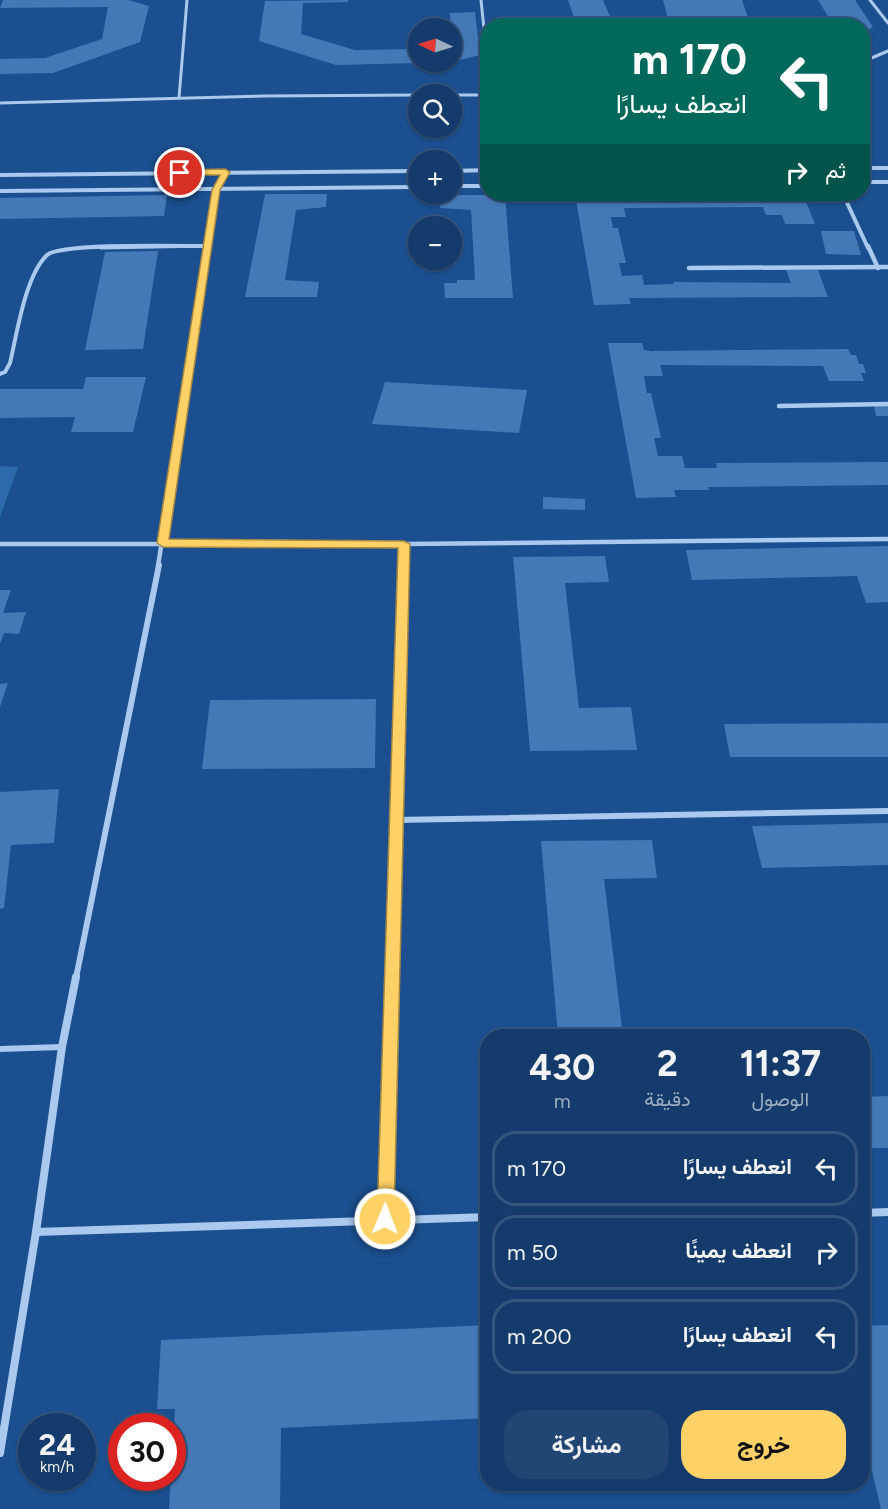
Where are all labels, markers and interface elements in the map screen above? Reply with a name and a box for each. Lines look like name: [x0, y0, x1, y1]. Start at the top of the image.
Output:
north arrow: [408, 18, 462, 72]
map controls: [408, 18, 462, 270]
text: 170 m: [632, 34, 747, 85]
icon: left: [768, 42, 846, 120]
button: search: [408, 84, 462, 138]
text: انعطف يسارًا: [616, 87, 747, 120]
pin: [154, 147, 205, 198]
button: +: [408, 150, 462, 204]
icon: arrive: [163, 156, 196, 189]
icon: right: [780, 156, 813, 189]
text: ثم: [825, 157, 846, 184]
button: −: [408, 216, 462, 270]
text: 2: [657, 1042, 678, 1085]
text: 11:37: [740, 1042, 821, 1085]
text: 430: [529, 1046, 595, 1089]
text: دقيقة: [644, 1087, 691, 1111]
text: الوصول: [751, 1087, 809, 1111]
text: m: [554, 1089, 571, 1113]
icon: left: [810, 1152, 843, 1185]
text: انعطف يسارًا: [683, 1153, 792, 1180]
text: 170 m: [507, 1155, 566, 1182]
position arrow: [353, 1187, 417, 1251]
icon: right: [810, 1236, 843, 1269]
text: انعطف يمينًا: [685, 1237, 792, 1264]
text: 50 m: [507, 1239, 558, 1266]
icon: left: [810, 1320, 843, 1353]
text: انعطف يسارًا: [683, 1321, 792, 1348]
text: 200 m: [507, 1323, 572, 1350]
button: مشاركة: [504, 1410, 669, 1479]
button: خروج: [681, 1410, 846, 1479]
speed limit sign: 30: [108, 1413, 186, 1491]
text: 24: [39, 1426, 75, 1463]
text: km/h: [40, 1458, 74, 1476]

